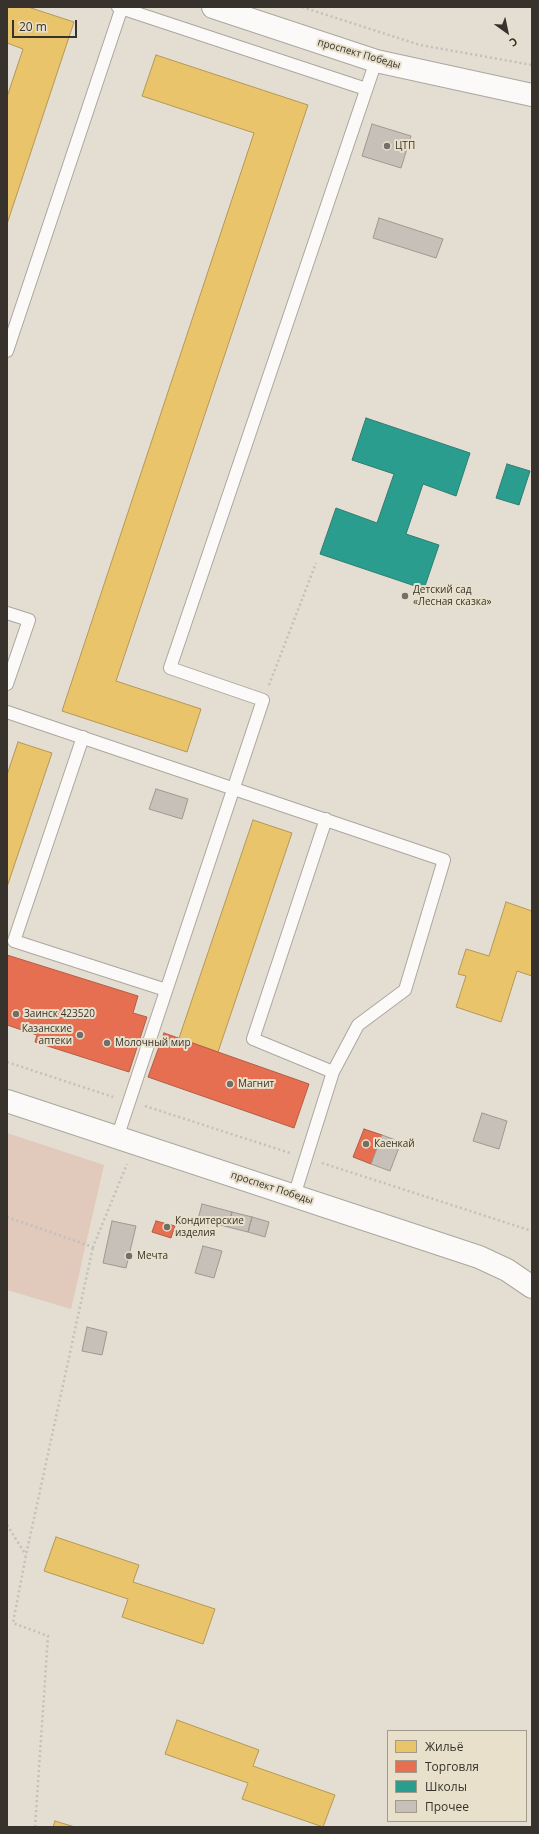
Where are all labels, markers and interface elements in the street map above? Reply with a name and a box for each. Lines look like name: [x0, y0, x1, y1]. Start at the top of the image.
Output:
scale bar: [14, 12, 79, 38]
north arrow: [487, 12, 527, 52]
text: 20 m: [19, 18, 47, 35]
text: С: [507, 34, 521, 51]
street label: проспект Победы: [316, 36, 402, 72]
place label: ЦТП: [395, 140, 415, 152]
marker: ЦТП: [382, 141, 392, 151]
place label: Детский сад «Лесная сказка»: [413, 584, 491, 608]
marker: Детский сад «Лесная сказка»: [400, 591, 410, 601]
place label: Заинск 423520: [24, 1008, 95, 1020]
marker: Заинск 423520: [11, 1009, 21, 1019]
place label: Казанские аптеки: [22, 1023, 72, 1046]
marker: Казанские аптеки: [75, 1030, 85, 1040]
place label: Молочный мир: [115, 1037, 191, 1049]
marker: Молочный мир: [102, 1038, 112, 1048]
place label: Магнит: [238, 1078, 274, 1090]
marker: Магнит: [225, 1079, 235, 1089]
place label: Каенкай: [374, 1138, 415, 1150]
marker: Каенкай: [361, 1139, 371, 1149]
street label: проспект Победы: [229, 1169, 315, 1207]
place label: Кондитерские изделия: [175, 1215, 244, 1238]
marker: Кондитерские изделия: [162, 1222, 172, 1232]
place label: Мечта: [137, 1250, 168, 1262]
marker: Мечта: [124, 1251, 134, 1261]
legend: [387, 1730, 527, 1822]
text: Жильё: [425, 1738, 463, 1755]
text: Торговля: [425, 1758, 479, 1775]
text: Школы: [425, 1778, 467, 1795]
text: Прочее: [425, 1798, 469, 1815]

